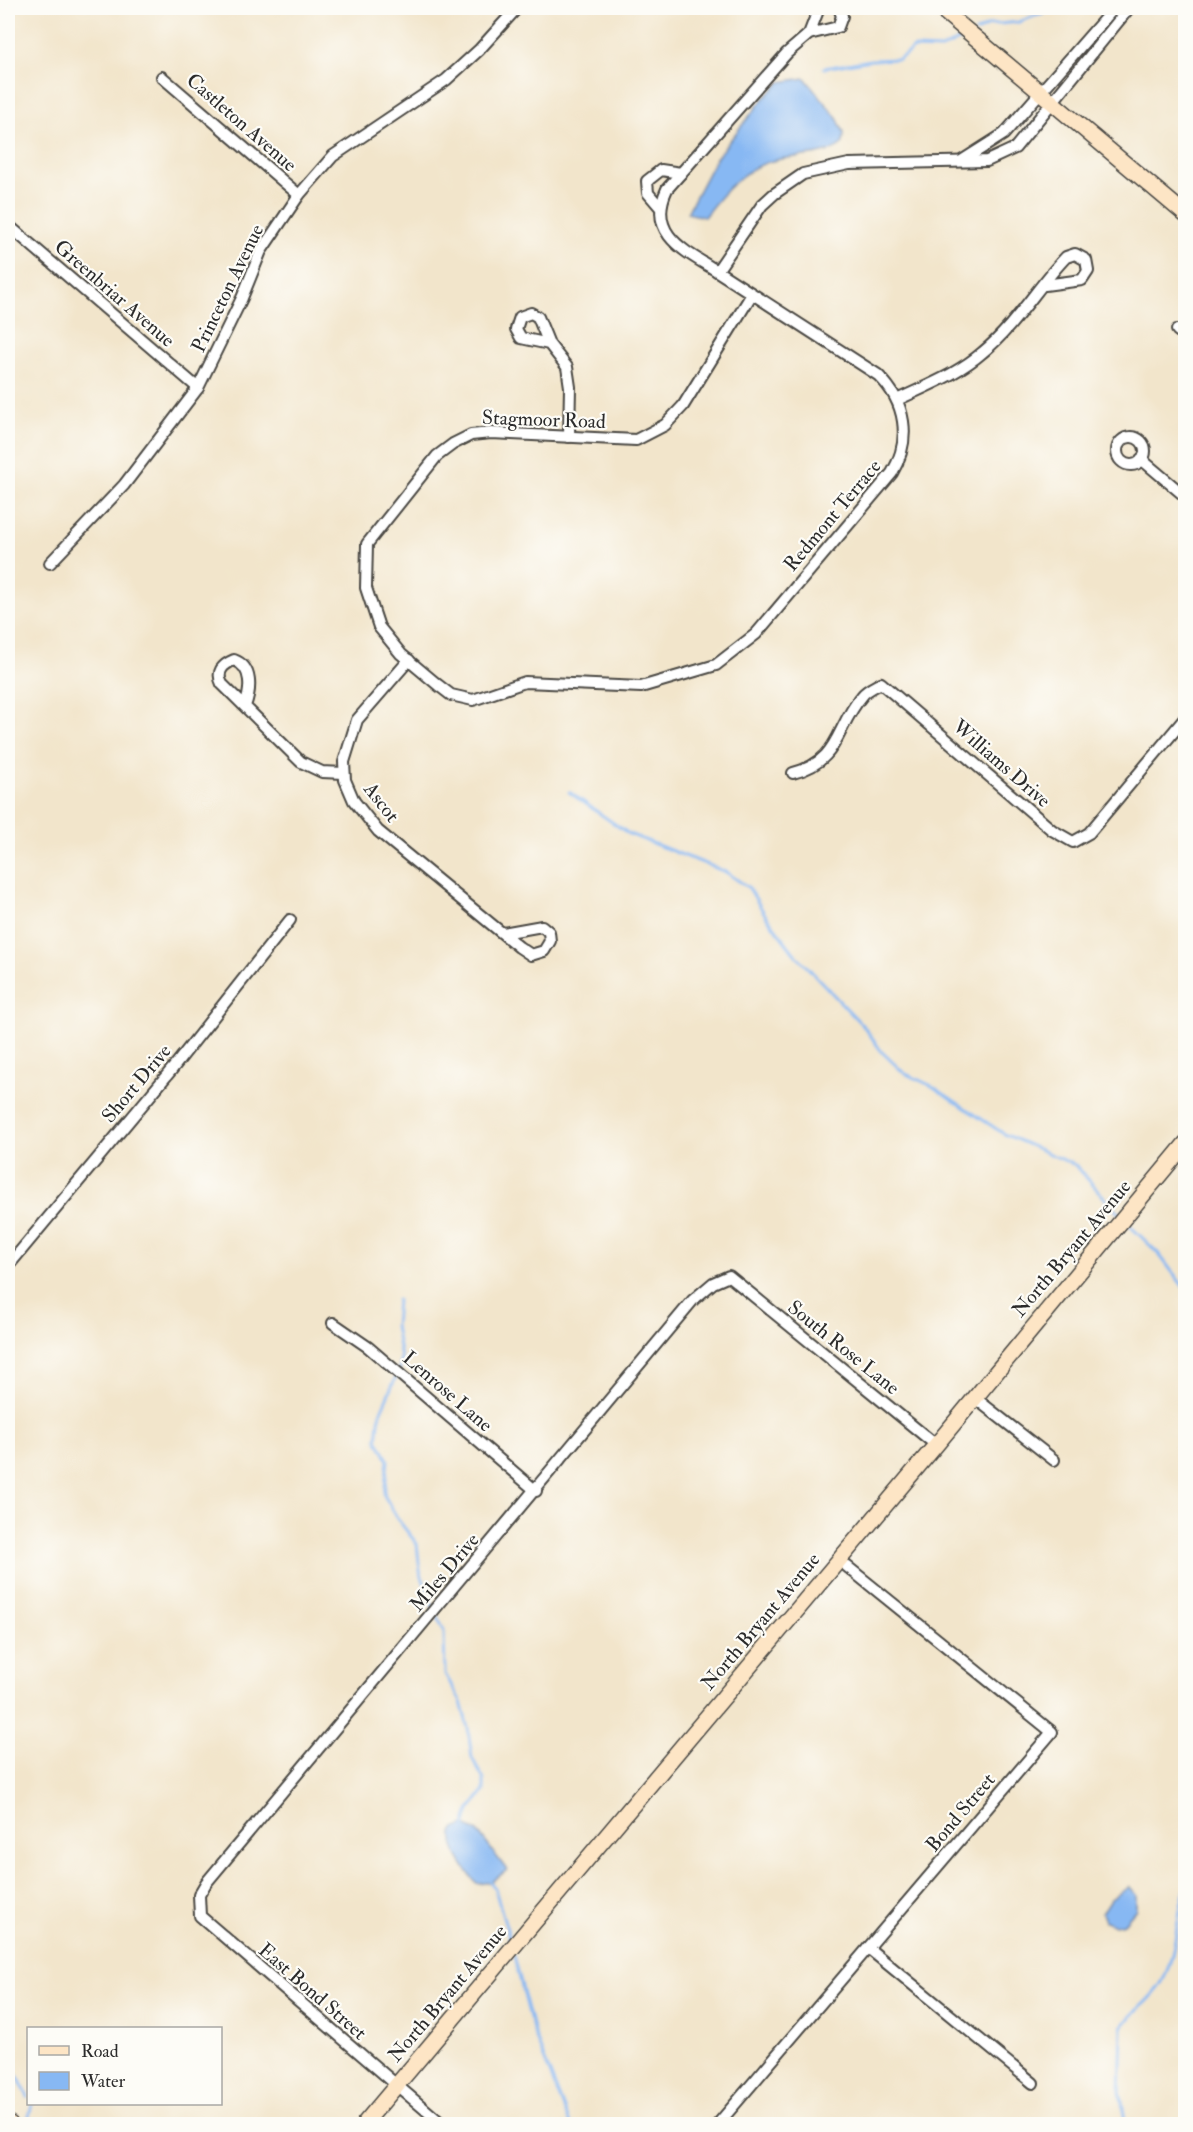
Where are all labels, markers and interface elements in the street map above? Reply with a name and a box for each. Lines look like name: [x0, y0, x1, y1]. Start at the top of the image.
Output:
street label: Castleton Avenue: [181, 68, 302, 177]
street label: Princeton Avenue: [186, 220, 269, 356]
street label: Greenbriar Avenue: [49, 234, 180, 352]
street label: Stagmoor Road: [482, 405, 606, 434]
street label: Redmont Terrace: [778, 454, 886, 576]
street label: Williams Drive: [947, 713, 1056, 813]
street label: Ascot: [358, 777, 405, 828]
street label: Short Drive: [96, 1039, 177, 1128]
street label: North Bryant Avenue: [1007, 1174, 1136, 1322]
street label: South Rose Lane: [783, 1295, 905, 1400]
street label: Lenrose Lane: [398, 1346, 498, 1437]
street label: Miles Drive: [404, 1528, 484, 1617]
street label: North Bryant Avenue: [696, 1547, 825, 1695]
street label: Bond Street: [920, 1767, 1001, 1857]
street label: North Bryant Avenue: [383, 1919, 512, 2067]
street label: East Bond Street: [253, 1938, 372, 2046]
legend: [27, 2027, 222, 2105]
text: Road: [81, 2040, 119, 2063]
text: Water: [80, 2070, 125, 2093]

